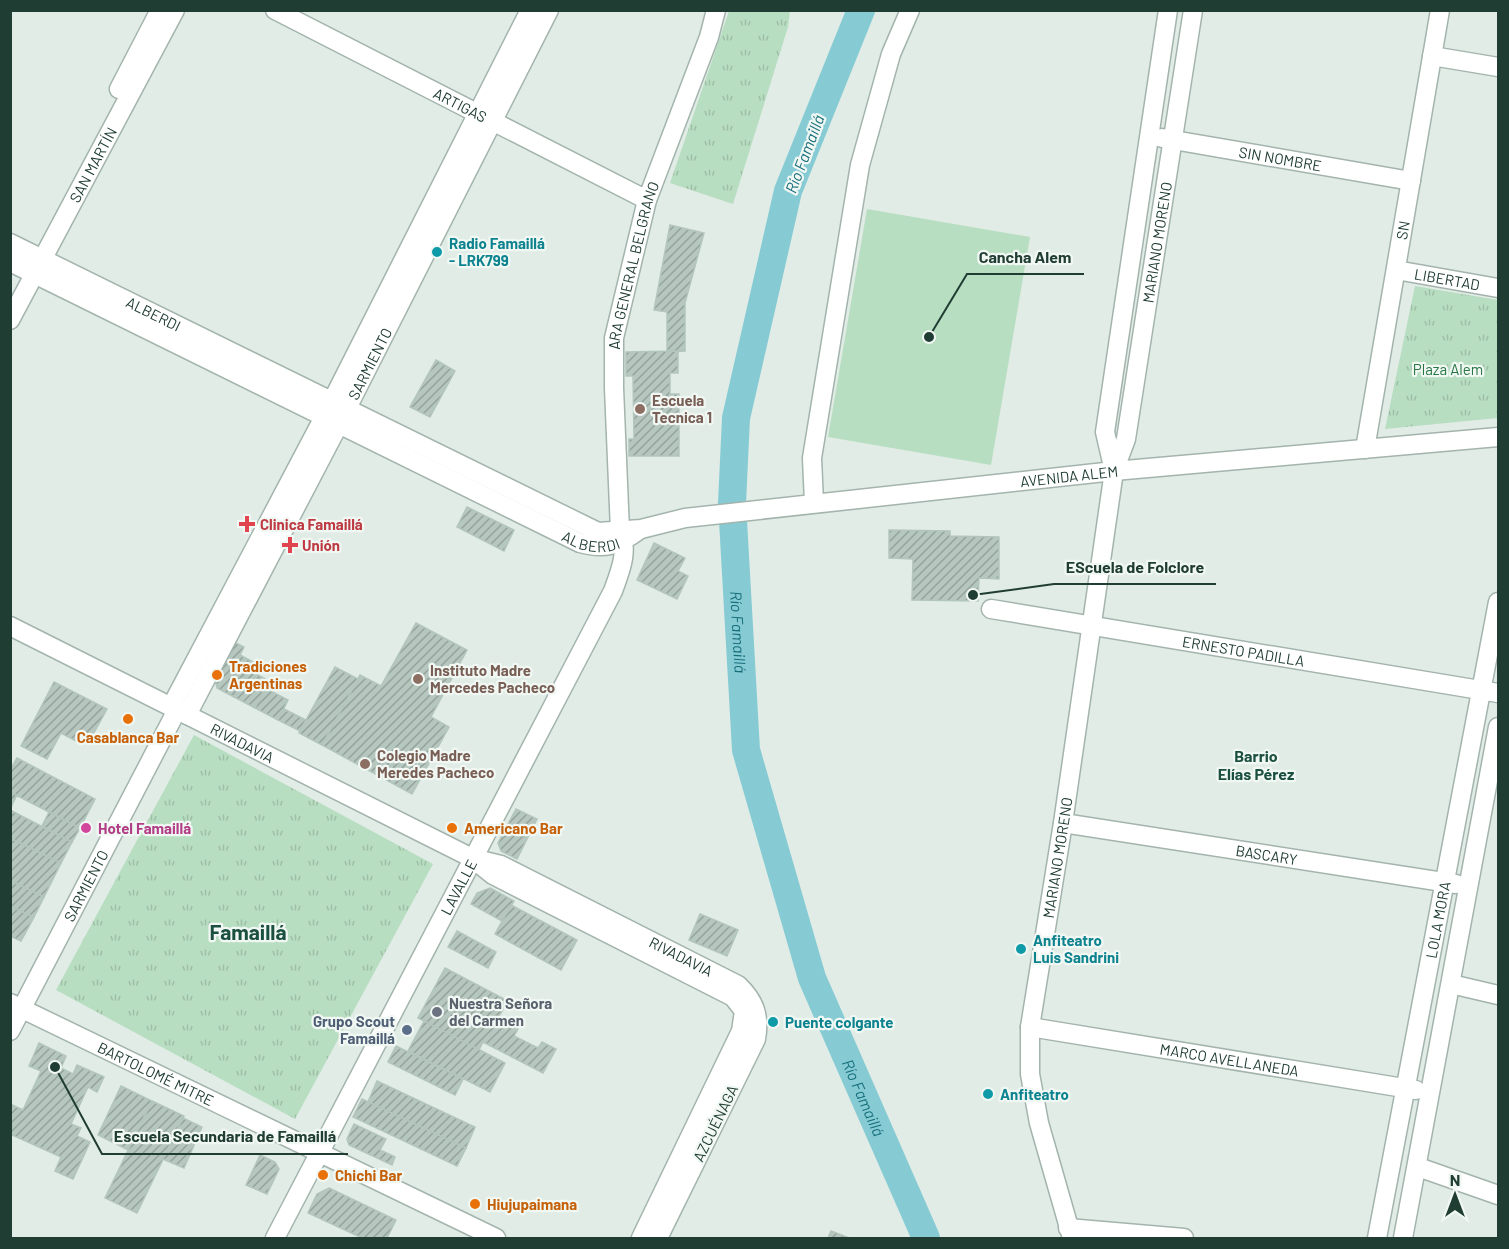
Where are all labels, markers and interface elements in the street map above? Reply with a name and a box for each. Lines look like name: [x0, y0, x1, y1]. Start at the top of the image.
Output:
street label: ARTIGAS: [431, 84, 490, 126]
water label: Río Famaillá: [780, 112, 828, 196]
street label: SAN MARTÍN: [65, 124, 120, 205]
street label: SIN NOMBRE: [1237, 142, 1323, 174]
street label: ARA GENERAL BELGRANO: [605, 179, 662, 350]
street label: MARIANO MORENO: [1138, 181, 1175, 304]
street label: SN: [1392, 219, 1413, 241]
place label: Radio Famaillá - LRK799: [449, 234, 545, 269]
callout: Cancha Alem: [967, 240, 1084, 274]
marker: Radio Famaillá - LRK799: [430, 245, 444, 259]
text: Cancha Alem: [979, 247, 1071, 266]
street label: LIBERTAD: [1413, 264, 1481, 294]
street label: ALBERDI: [123, 293, 184, 335]
street label: SARMIENTO: [344, 325, 395, 403]
park label: Plaza Alem: [1413, 360, 1483, 378]
place label: Escuela Tecnica 1: [652, 391, 712, 426]
marker: Escuela Tecnica 1: [633, 402, 647, 416]
street label: AVENIDA ALEM: [1019, 462, 1119, 490]
marker: Clinica Famaillá: [238, 515, 256, 533]
place label: Clinica Famaillá: [260, 515, 363, 533]
street label: ALBERDI: [559, 527, 622, 555]
place label: Unión: [302, 536, 340, 554]
marker: Unión: [283, 538, 297, 552]
callout: EScuela de Folclore: [1054, 550, 1216, 584]
text: EScuela de Folclore: [1066, 557, 1204, 576]
water label: Río Famaillá: [727, 590, 751, 673]
street label: ERNESTO PADILLA: [1181, 632, 1306, 670]
place label: Tradiciones Argentinas: [229, 657, 307, 692]
place label: Instituto Madre Mercedes Pacheco: [430, 661, 555, 696]
marker: Tradiciones Argentinas: [210, 668, 224, 682]
marker: Instituto Madre Mercedes Pacheco: [411, 672, 425, 686]
marker: Casablanca Bar: [121, 712, 135, 726]
street label: RIVADAVIA: [208, 719, 277, 766]
place label: Casablanca Bar: [77, 728, 180, 746]
place label: Colegio Madre Meredes Pacheco: [377, 746, 494, 781]
district label: Barrio Elías Pérez: [1218, 746, 1294, 783]
marker: Colegio Madre Meredes Pacheco: [358, 757, 372, 771]
street label: MARIANO MORENO: [1039, 796, 1076, 919]
place label: Hotel Famaillá: [98, 819, 191, 837]
place label: Americano Bar: [464, 819, 563, 837]
marker: Hotel Famaillá: [79, 821, 93, 835]
marker: Americano Bar: [445, 821, 459, 835]
street label: BASCARY: [1234, 841, 1299, 868]
street label: SARMIENTO: [60, 847, 112, 924]
street label: LAVALLE: [436, 856, 480, 918]
street label: LOLA MORA: [1421, 880, 1454, 960]
district label: Famaillá: [209, 919, 287, 944]
place label: Anfiteatro Luis Sandrini: [1033, 931, 1119, 966]
street label: RIVADAVIA: [646, 933, 716, 980]
marker: Anfiteatro Luis Sandrini: [1014, 942, 1028, 956]
place label: Nuestra Señora del Carmen: [449, 994, 552, 1029]
marker: Nuestra Señora del Carmen: [430, 1005, 444, 1019]
place label: Grupo Scout Famaillá: [313, 1012, 395, 1047]
place label: Puente colgante: [785, 1013, 894, 1031]
marker: Puente colgante: [766, 1015, 780, 1029]
marker: Grupo Scout Famaillá: [400, 1023, 414, 1037]
street label: BARTOLOMÉ MITRE: [95, 1038, 217, 1109]
street label: MARCO AVELLANEDA: [1159, 1039, 1300, 1080]
water label: Río Famaillá: [839, 1056, 889, 1138]
street label: AZCUÉNAGA: [689, 1082, 741, 1164]
place label: Anfiteatro: [1000, 1085, 1069, 1103]
marker: Anfiteatro: [981, 1087, 995, 1101]
callout: Escuela Secundaria de Famaillá: [102, 1120, 348, 1154]
text: Escuela Secundaria de Famaillá: [114, 1126, 336, 1145]
north arrow: [1425, 1165, 1485, 1225]
place label: Chichi Bar: [335, 1166, 402, 1184]
marker: Chichi Bar: [316, 1168, 330, 1182]
text: N: [1450, 1170, 1460, 1189]
place label: Hiujupaimana: [487, 1195, 577, 1213]
marker: Hiujupaimana: [468, 1197, 482, 1211]

